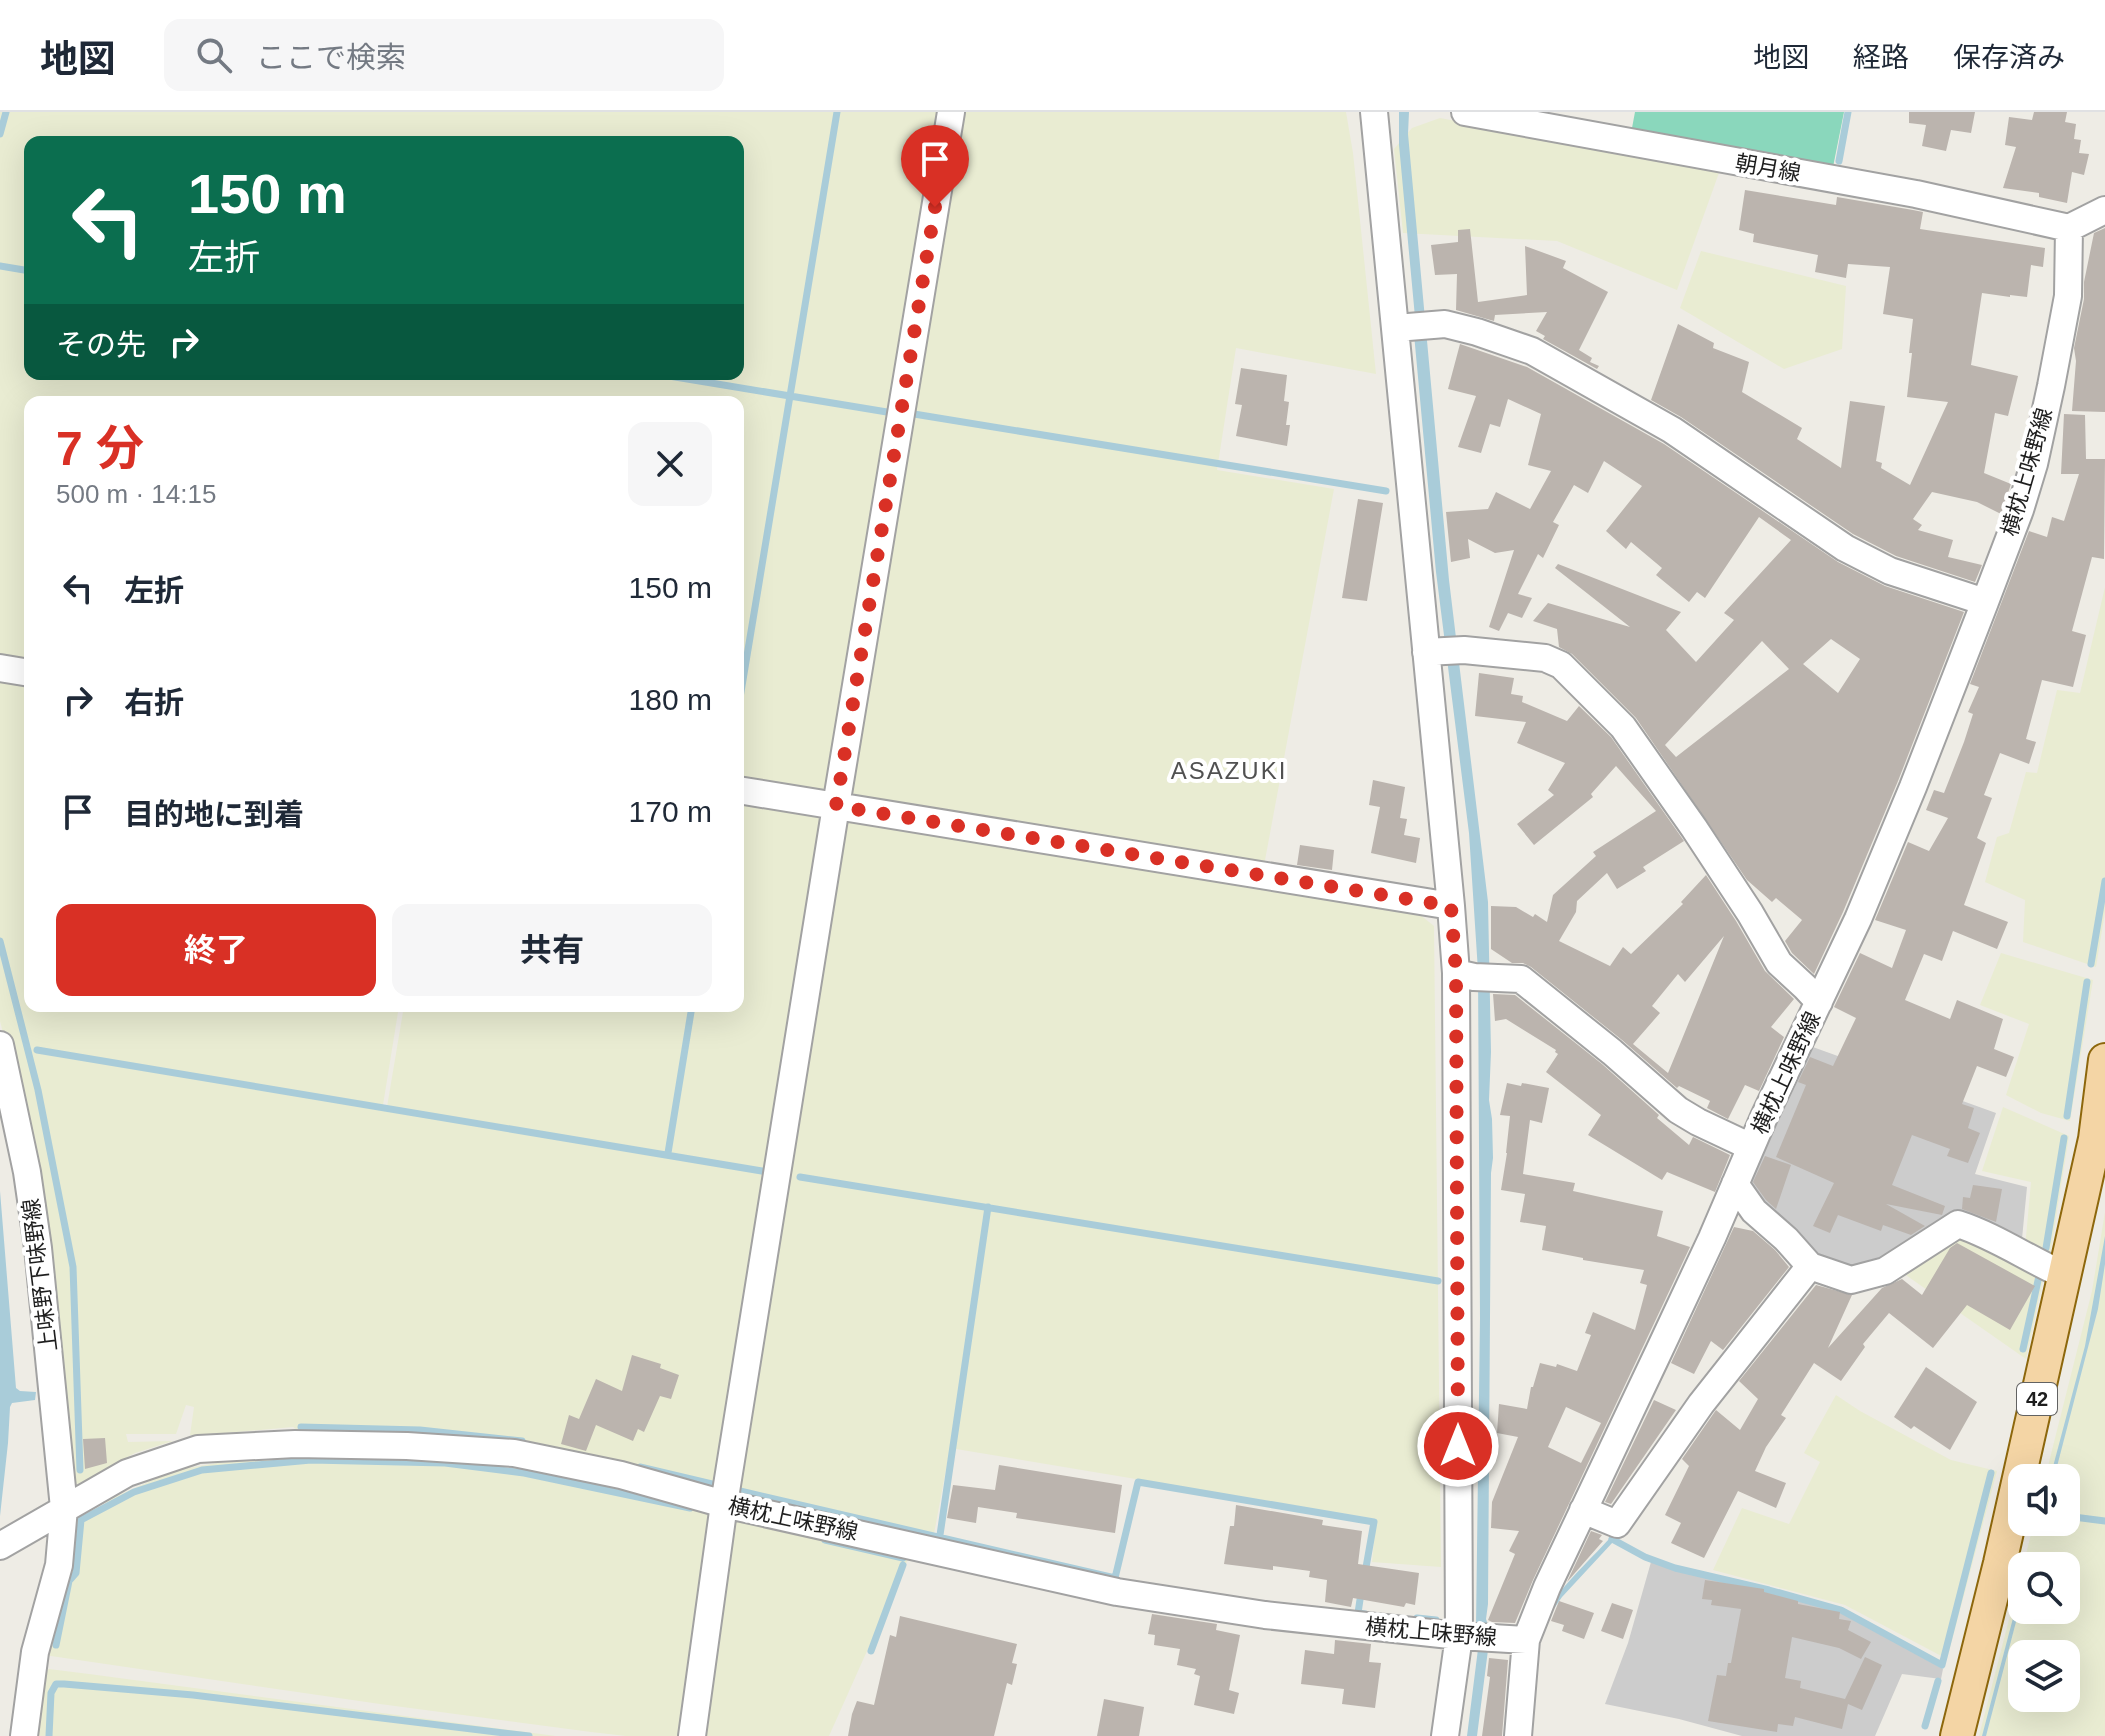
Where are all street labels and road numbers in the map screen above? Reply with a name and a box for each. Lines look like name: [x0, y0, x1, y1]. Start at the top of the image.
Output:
street label: 朝月線: [1733, 150, 1803, 186]
street label: 横枕上味野線: [1997, 405, 2057, 539]
street label: 横枕上味野線: [1747, 1008, 1825, 1138]
street label: 上味野下味野線: [18, 1197, 62, 1353]
road number: 42: [2017, 1383, 2057, 1415]
street label: 横枕上味野線: [726, 1493, 860, 1545]
street label: 横枕上味野線: [1364, 1614, 1498, 1650]

